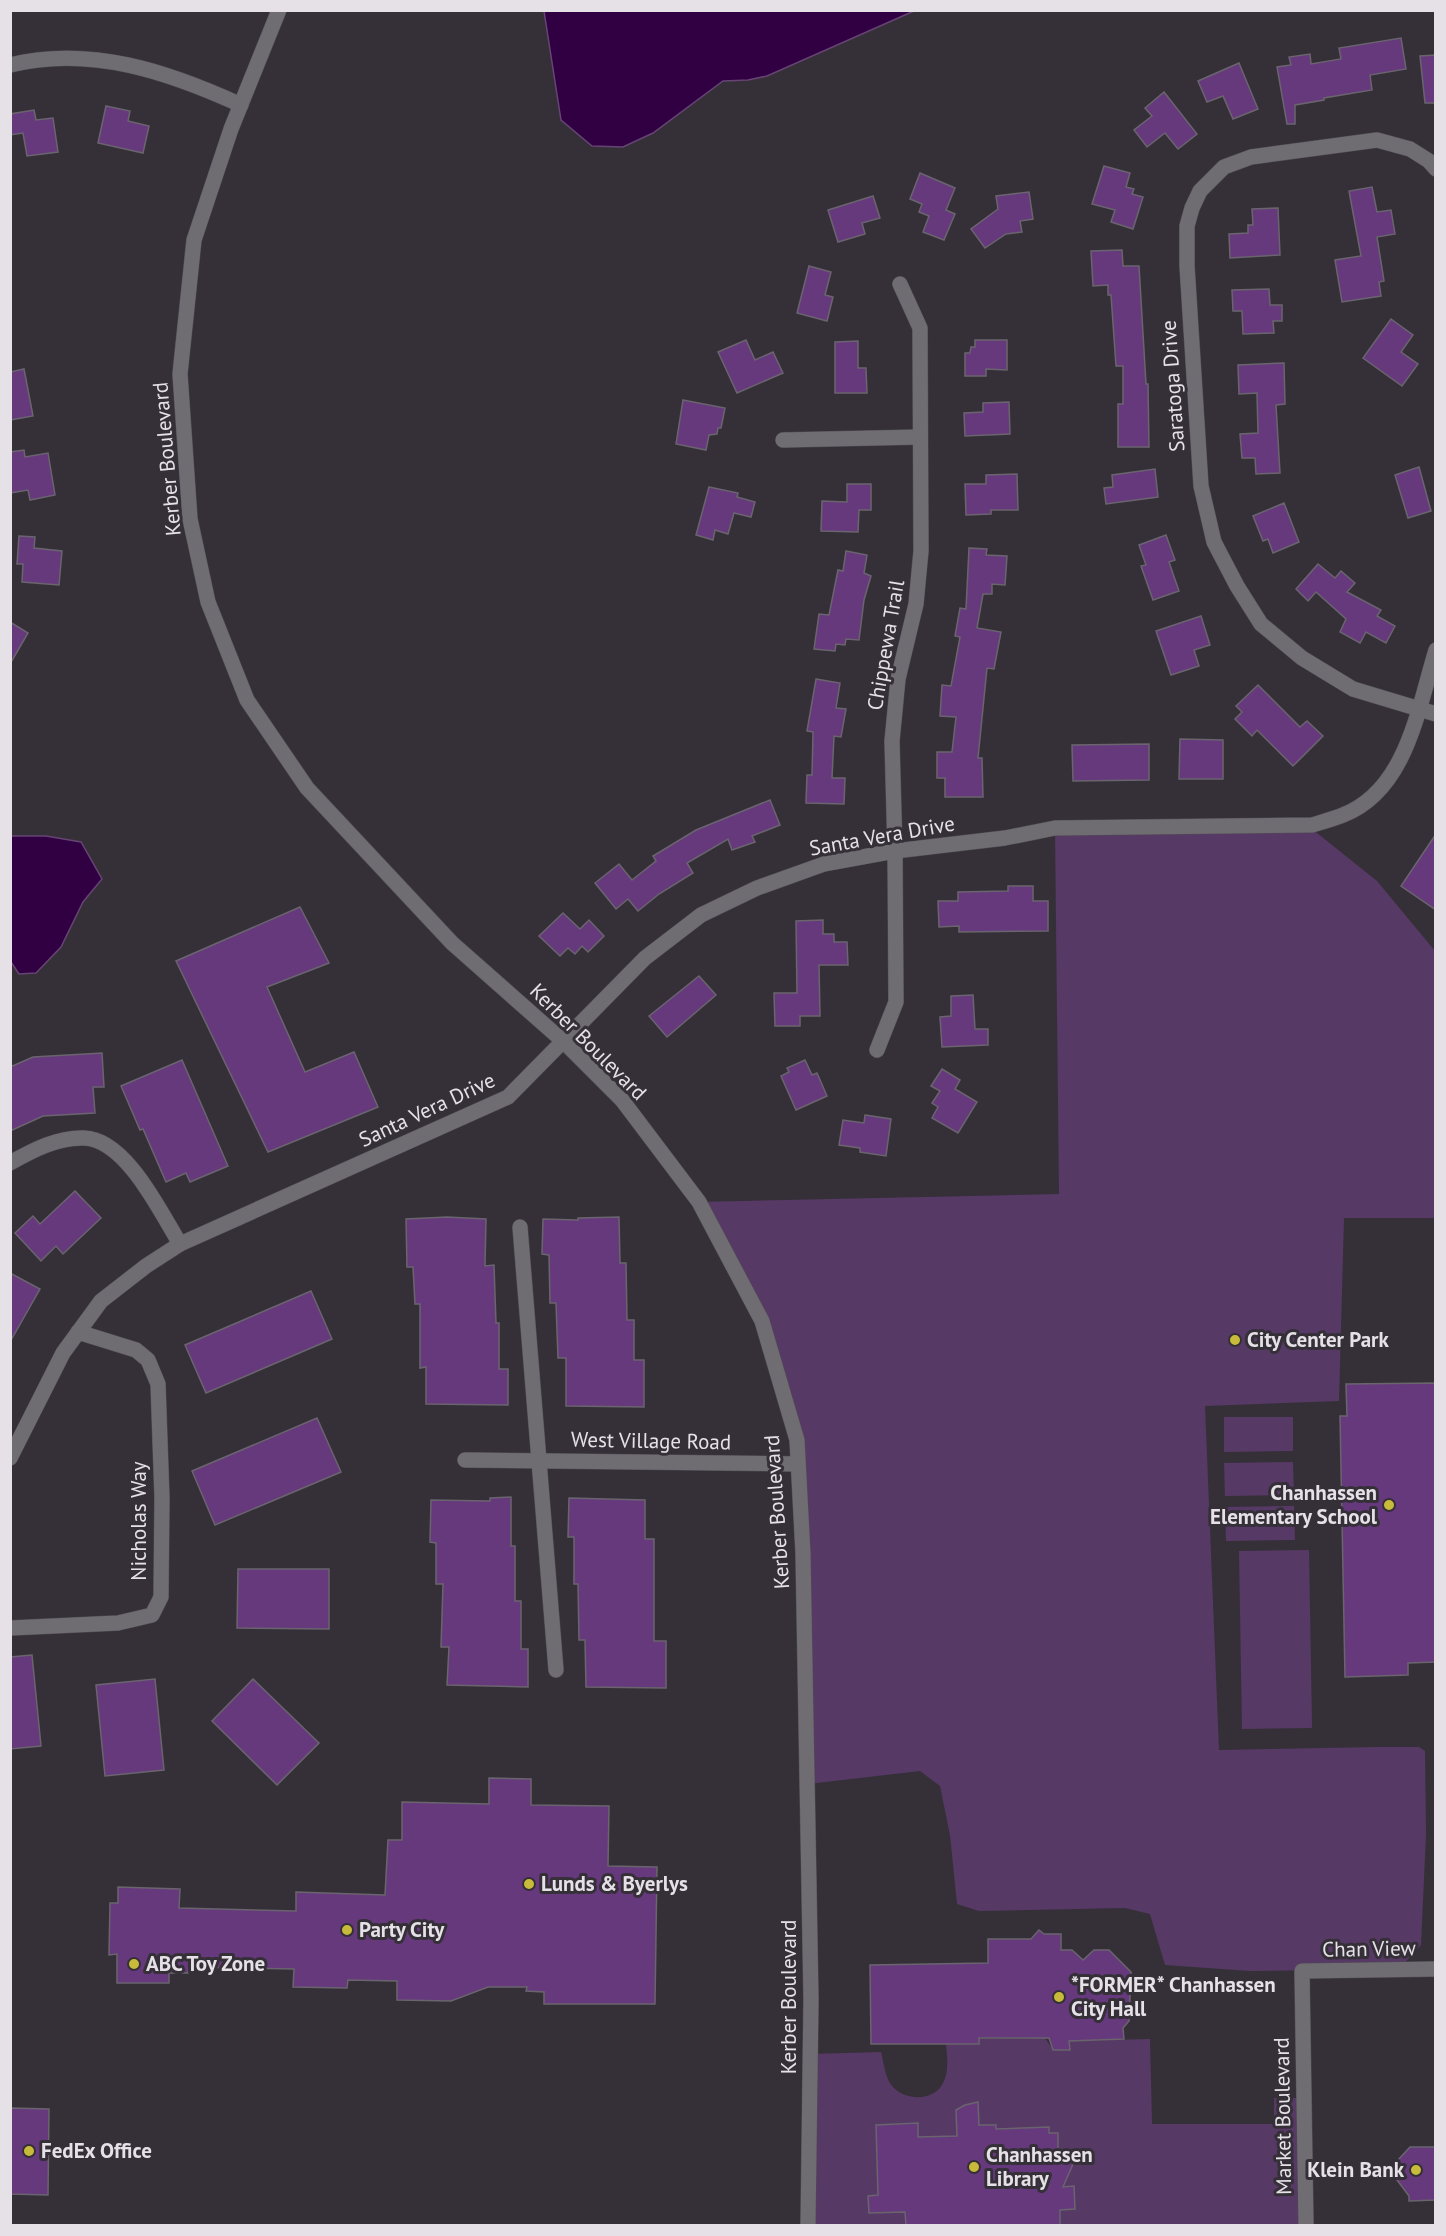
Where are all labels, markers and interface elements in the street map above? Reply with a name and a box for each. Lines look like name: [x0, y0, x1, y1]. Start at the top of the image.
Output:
street label: Saratoga Drive: [1154, 319, 1191, 453]
street label: Kerber Boulevard: [146, 381, 187, 537]
street label: Chippewa Trail: [861, 578, 910, 712]
street label: Santa Vera Drive: [807, 809, 957, 862]
street label: Kerber Boulevard: [524, 977, 653, 1106]
street label: Santa Vera Drive: [354, 1066, 499, 1153]
place label: City Center Park: [1247, 1326, 1389, 1353]
marker: City Center Park: [1228, 1333, 1242, 1347]
street label: West Village Road: [571, 1426, 731, 1455]
street label: Kerber Boulevard: [758, 1434, 795, 1590]
street label: Nicholas Way: [125, 1461, 152, 1581]
place label: Chanhassen Elementary School: [1210, 1479, 1378, 1530]
marker: Chanhassen Elementary School: [1382, 1498, 1396, 1512]
place label: Lunds & Byerlys: [541, 1870, 688, 1897]
marker: Lunds & Byerlys: [522, 1877, 536, 1891]
place label: Party City: [359, 1916, 445, 1943]
street label: Kerber Boulevard: [775, 1920, 802, 2074]
marker: Party City: [340, 1923, 354, 1937]
street label: Chan View: [1322, 1934, 1417, 1963]
place label: ABC Toy Zone: [146, 1950, 265, 1977]
marker: ABC Toy Zone: [127, 1957, 141, 1971]
place label: *FORMER* Chanhassen City Hall: [1071, 1971, 1276, 2022]
marker: *FORMER* Chanhassen City Hall: [1052, 1990, 1066, 2004]
street label: Market Boulevard: [1268, 2037, 1297, 2195]
place label: FedEx Office: [41, 2137, 152, 2164]
place label: Chanhassen Library: [986, 2141, 1093, 2192]
marker: FedEx Office: [22, 2144, 36, 2158]
place label: Klein Bank: [1307, 2156, 1405, 2183]
marker: Chanhassen Library: [967, 2160, 981, 2174]
marker: Klein Bank: [1409, 2163, 1423, 2177]

